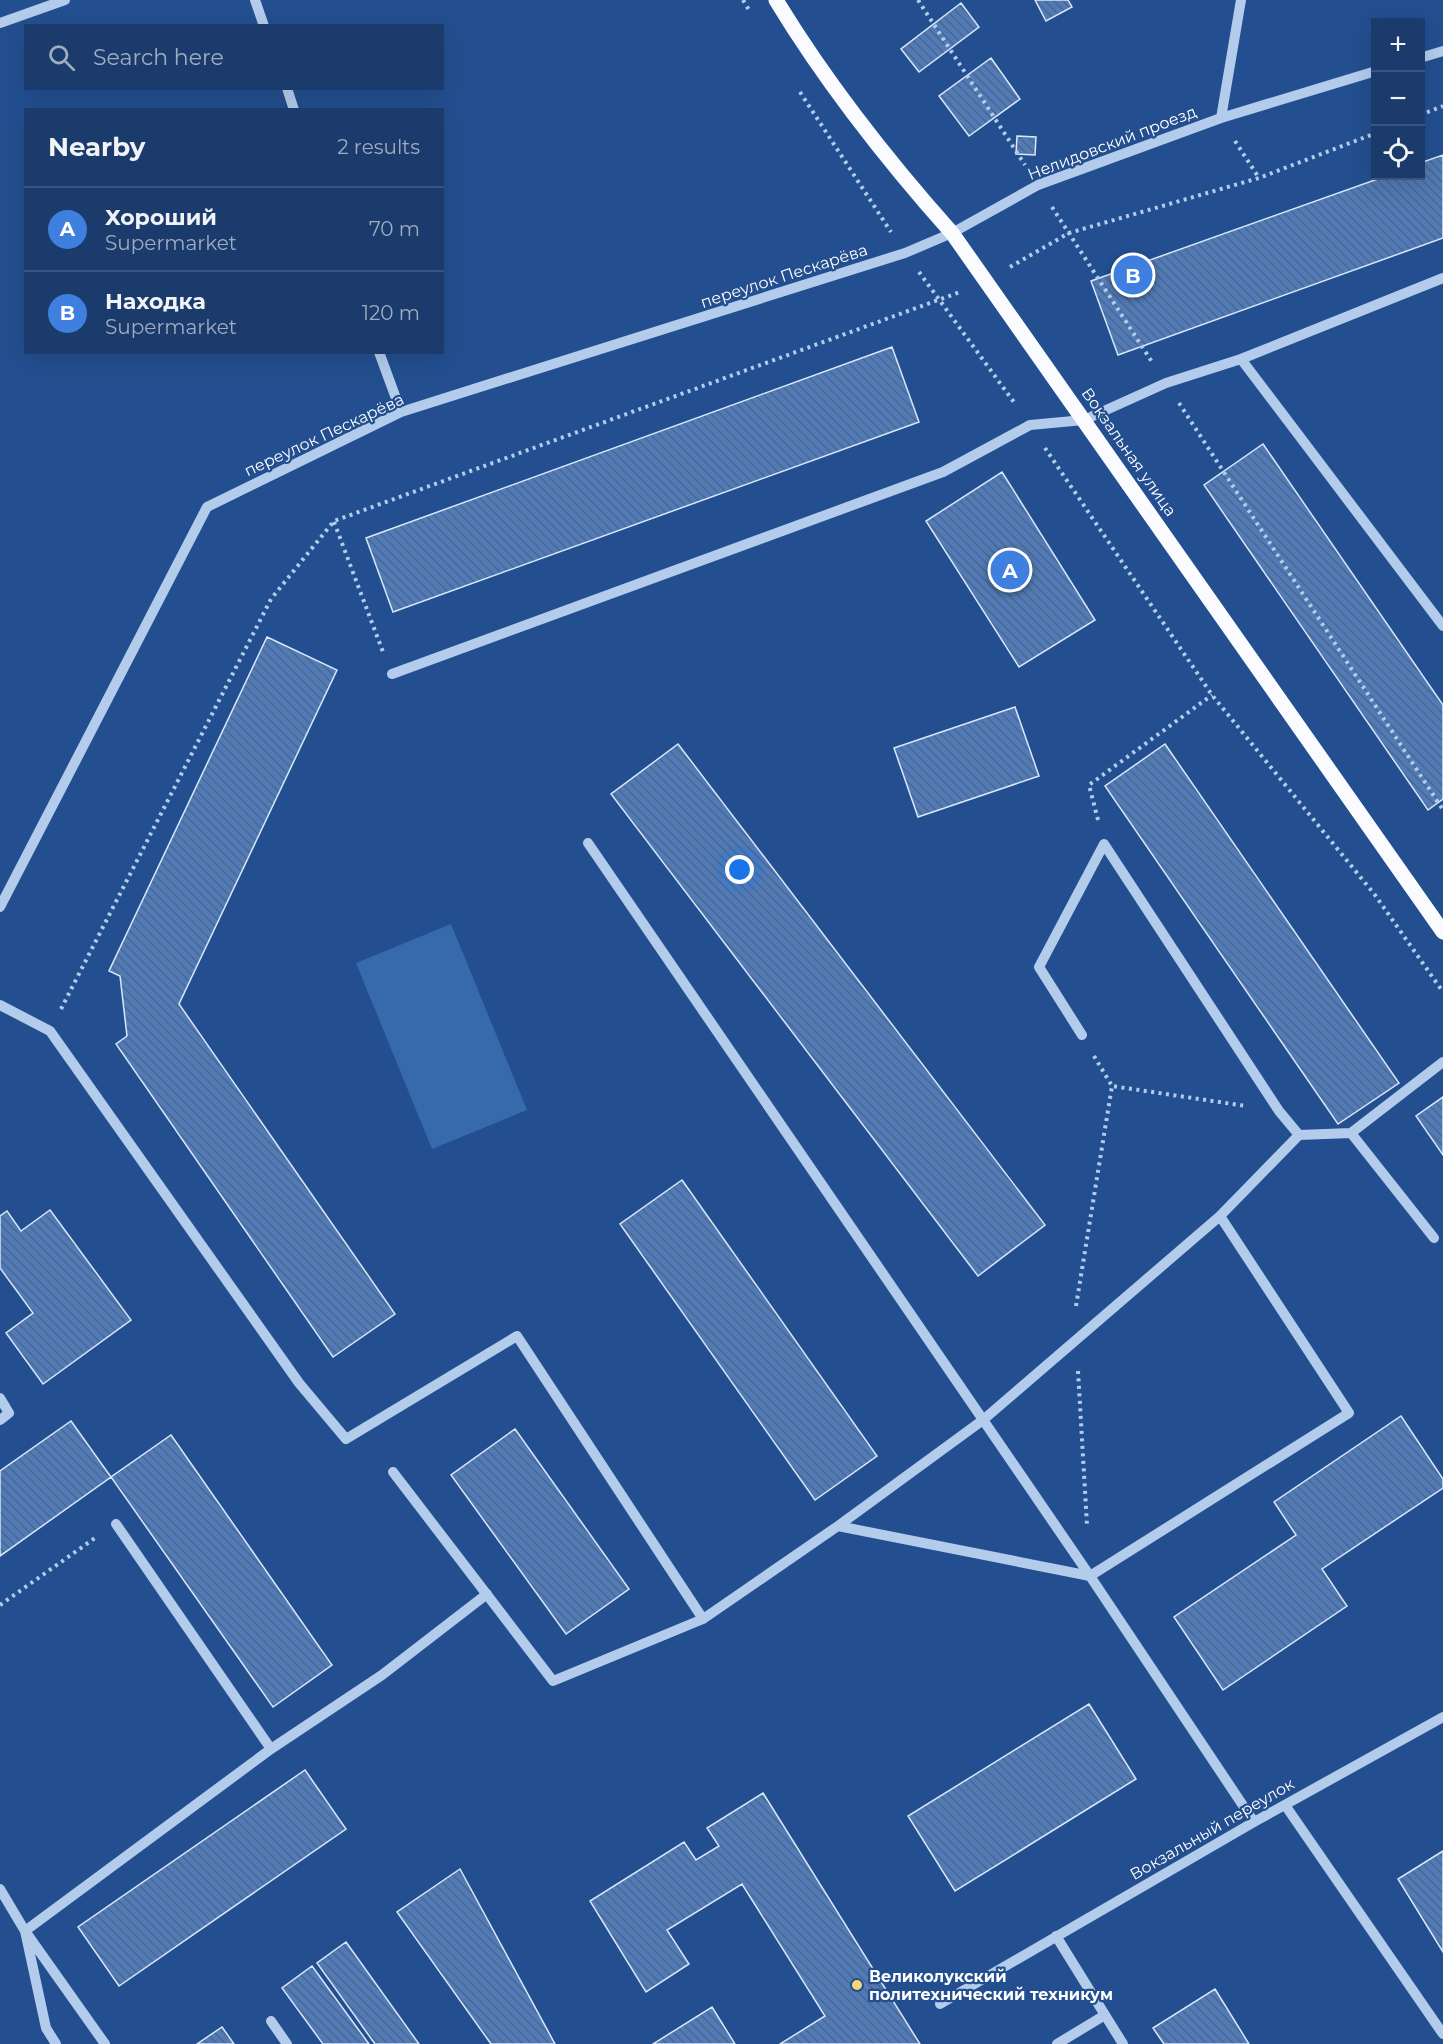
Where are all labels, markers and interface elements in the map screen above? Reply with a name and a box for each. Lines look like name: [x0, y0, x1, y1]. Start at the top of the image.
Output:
map controls: [1371, 18, 1425, 180]
button: +: [1371, 18, 1425, 72]
search box: [24, 24, 444, 90]
icon: search: [45, 41, 78, 74]
text: Search here: [93, 44, 224, 71]
button: −: [1371, 72, 1425, 126]
street label: Нелидовский проезд: [1025, 102, 1199, 184]
button: locate: [1371, 126, 1425, 180]
text: Nearby: [48, 131, 145, 163]
text: 2 results: [337, 135, 420, 159]
text: Хороший: [105, 204, 217, 231]
text: A: [60, 217, 75, 241]
text: 70 m: [369, 217, 420, 241]
text: Supermarket: [105, 231, 237, 255]
street label: переулок Пескарёва: [698, 240, 870, 312]
pin: B: [1114, 252, 1152, 298]
text: Находка: [105, 288, 206, 315]
text: B: [60, 301, 75, 325]
text: 120 m: [362, 301, 420, 325]
text: Supermarket: [105, 315, 237, 339]
street label: Вокзальная улица: [1078, 384, 1180, 520]
street label: переулок Пескарёва: [241, 390, 407, 480]
pin: A: [990, 548, 1030, 592]
your location: [725, 855, 754, 884]
street label: Вокзальный переулок: [1126, 1774, 1298, 1884]
place label: Великолукский политехнический техникум: [869, 1967, 1113, 2004]
marker: Великолукский политехнический техникум: [850, 1978, 864, 1992]

